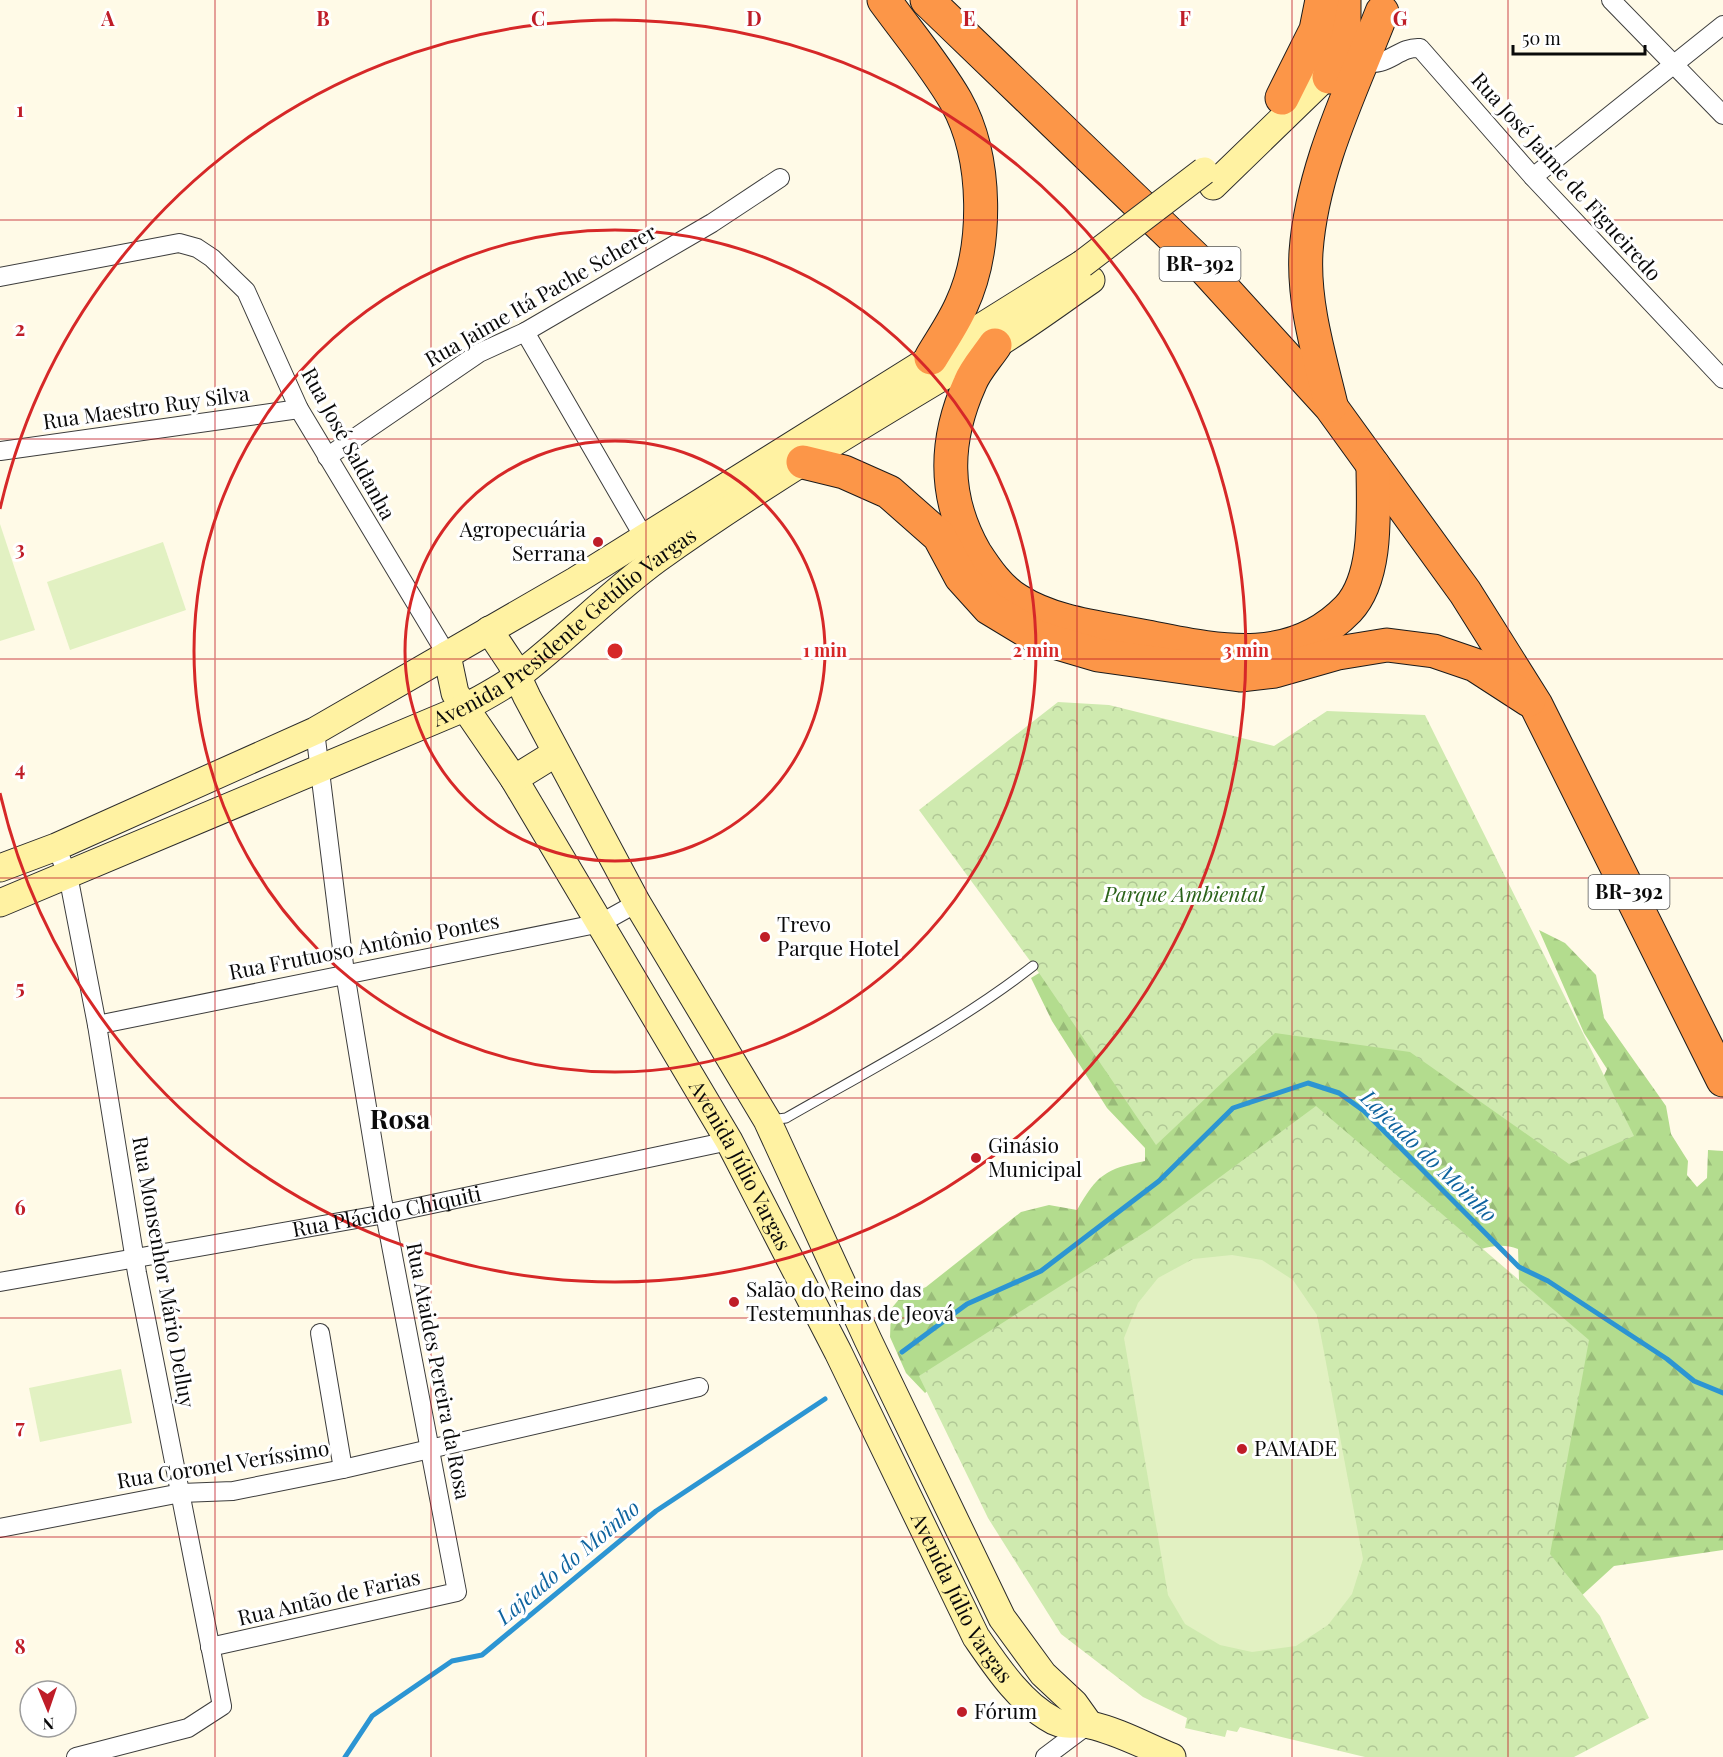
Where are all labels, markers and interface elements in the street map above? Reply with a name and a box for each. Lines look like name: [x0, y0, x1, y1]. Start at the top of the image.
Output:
text: A: [100, 4, 115, 31]
text: B: [316, 4, 330, 31]
text: C: [531, 4, 545, 31]
text: D: [746, 4, 762, 31]
text: E: [963, 4, 975, 31]
text: F: [1179, 4, 1191, 31]
text: G: [1393, 4, 1408, 31]
scale bar: [1513, 18, 1645, 56]
text: 50 m: [1522, 26, 1561, 50]
street label: Rua José Jaime de Figueiredo: [1466, 65, 1669, 286]
text: 1: [16, 95, 24, 122]
street label: Rua Jaime Itá Pache Scherer: [419, 216, 661, 372]
road number: BR-392: [1160, 247, 1240, 281]
text: 2: [15, 314, 25, 341]
street label: Rua José Saldanha: [296, 362, 403, 525]
street label: Rua Maestro Ruy Silva: [41, 378, 251, 434]
place label: Agropecuária Serrana: [459, 514, 587, 566]
street label: Avenida Presidente Getúlio Vargas: [427, 520, 701, 732]
text: 3: [15, 534, 25, 561]
marker: Agropecuária Serrana: [591, 535, 605, 549]
text: 1 min: [803, 638, 847, 662]
text: 2 min: [1013, 638, 1059, 662]
text: 3 min: [1223, 638, 1269, 662]
centre of rings: [605, 641, 625, 661]
text: 4: [15, 754, 25, 781]
road number: BR-392: [1588, 875, 1670, 909]
park label: Parque Ambiental: [1103, 879, 1266, 907]
street label: Rua Frutuoso Antônio Pontes: [226, 905, 501, 985]
place label: Trevo Parque Hotel: [777, 909, 900, 961]
marker: Trevo Parque Hotel: [758, 930, 772, 944]
text: 5: [15, 973, 25, 1000]
street label: Avenida Júlio Vargas: [683, 1073, 799, 1255]
water label: Lajeado do Moinho: [1354, 1082, 1505, 1228]
district label: Rosa: [370, 1100, 430, 1136]
place label: Ginásio Municipal: [988, 1130, 1082, 1182]
street label: Rua Monsenhor Mário Delluy: [127, 1134, 203, 1410]
marker: Ginásio Municipal: [969, 1151, 983, 1165]
street label: Rua Plácido Chiquiti: [290, 1178, 483, 1242]
text: 6: [14, 1193, 26, 1220]
street label: Rua Ataides Pereira da Rosa: [401, 1240, 479, 1502]
place label: Salão do Reino das Testemunhas de Jeová: [746, 1274, 955, 1326]
marker: Salão do Reino das Testemunhas de Jeová: [727, 1295, 741, 1309]
text: 7: [15, 1412, 25, 1439]
street label: Rua Coronel Veríssimo: [115, 1432, 331, 1494]
place label: PAMADE: [1254, 1433, 1337, 1461]
marker: PAMADE: [1235, 1442, 1249, 1456]
water label: Lajeado do Moinho: [488, 1492, 646, 1631]
street label: Avenida Júlio Vargas: [905, 1507, 1020, 1688]
street label: Rua Antão de Farias: [235, 1561, 423, 1631]
text: 8: [14, 1632, 26, 1659]
north arrow: [18, 1679, 78, 1739]
place label: Fórum: [974, 1696, 1037, 1724]
marker: Fórum: [955, 1705, 969, 1719]
text: N: [42, 1714, 55, 1735]

